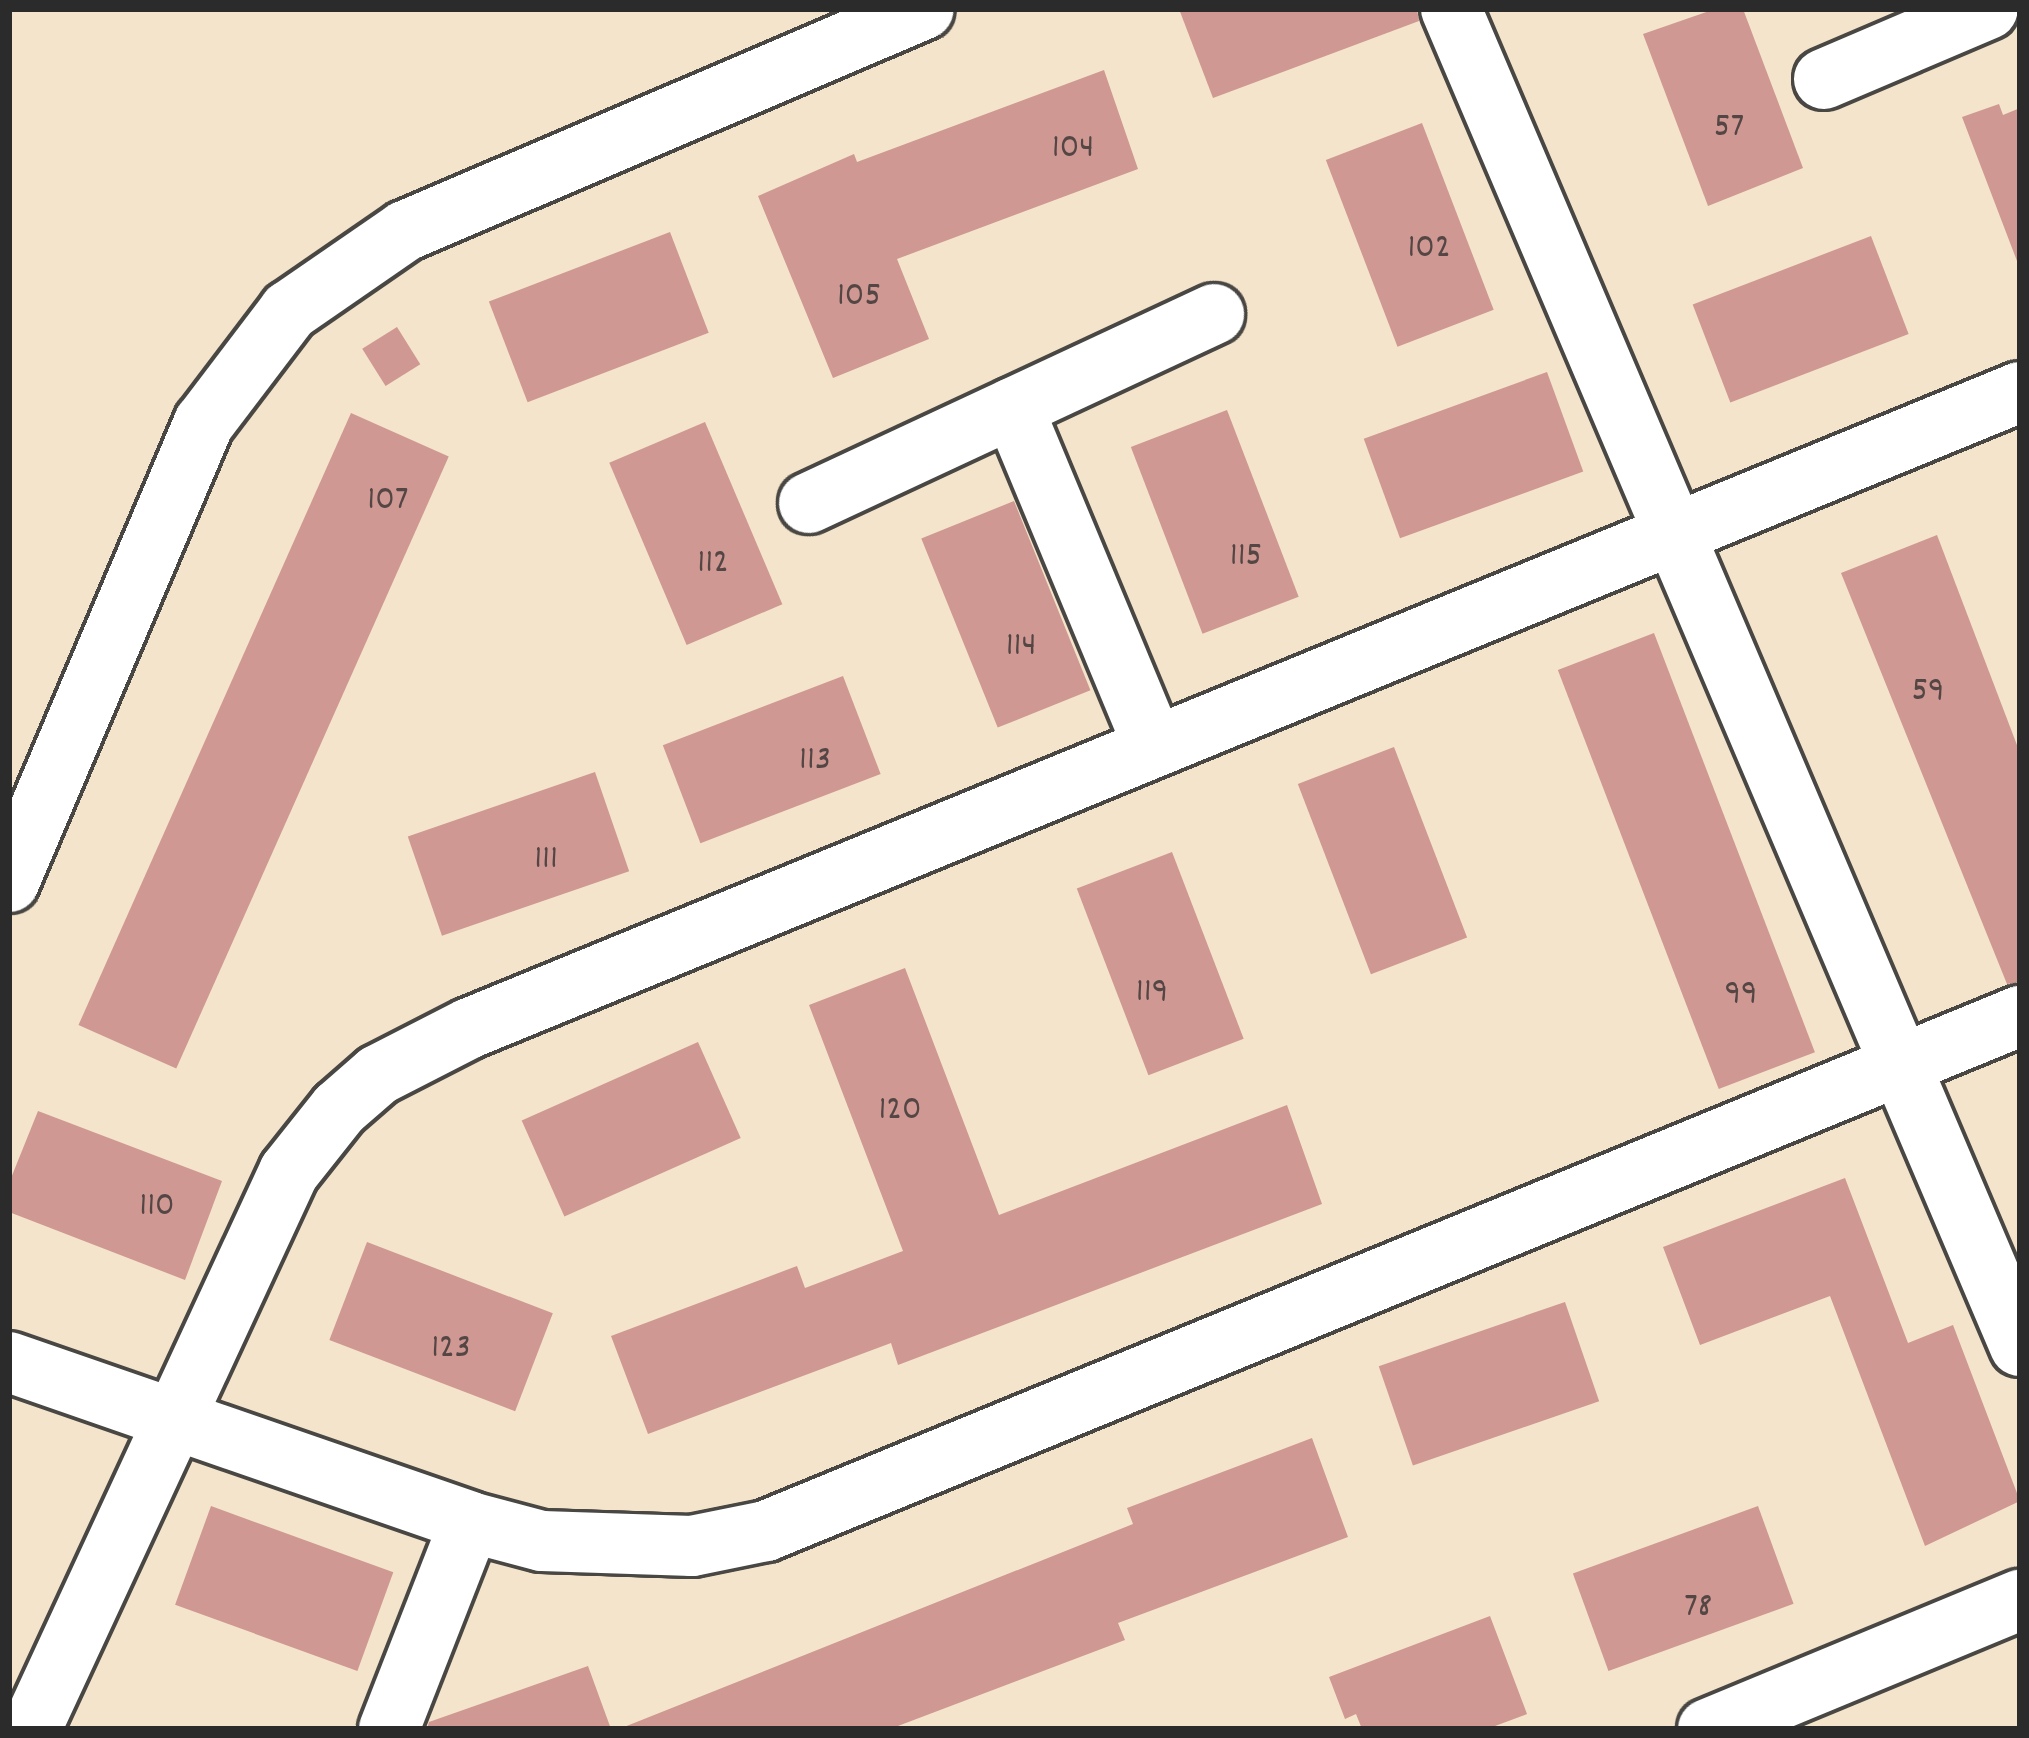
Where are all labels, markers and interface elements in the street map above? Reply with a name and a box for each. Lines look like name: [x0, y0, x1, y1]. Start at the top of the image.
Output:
house number: 57: [1714, 107, 1744, 151]
house number: 104: [1052, 128, 1094, 172]
house number: 102: [1407, 228, 1451, 272]
house number: 105: [837, 276, 881, 320]
house number: 107: [367, 480, 409, 524]
house number: 115: [1230, 536, 1262, 580]
house number: 112: [697, 543, 729, 587]
house number: 114: [1006, 626, 1036, 670]
house number: 59: [1911, 671, 1945, 715]
house number: 113: [799, 740, 831, 784]
house number: 111: [534, 839, 558, 883]
house number: 119: [1136, 972, 1168, 1016]
house number: 99: [1725, 974, 1757, 1018]
house number: 120: [878, 1090, 922, 1134]
house number: 110: [139, 1186, 175, 1230]
house number: 123: [431, 1328, 471, 1372]
house number: 78: [1684, 1587, 1712, 1631]

